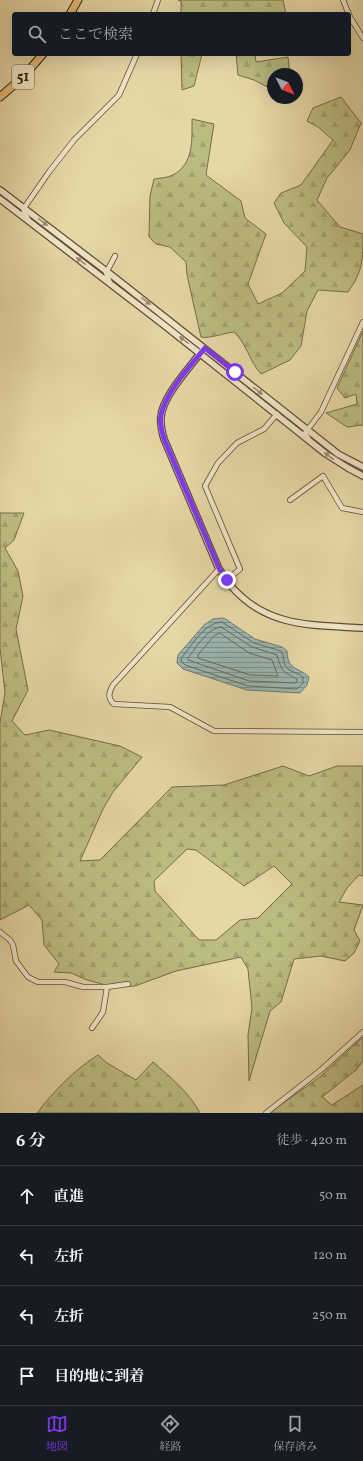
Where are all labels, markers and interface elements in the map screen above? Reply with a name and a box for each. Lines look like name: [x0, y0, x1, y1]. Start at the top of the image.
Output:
search box: [12, 12, 351, 56]
icon: search: [26, 23, 48, 45]
text: ここで検索: [58, 25, 133, 46]
road number: 51: [12, 65, 34, 89]
north arrow: [267, 68, 303, 104]
one-way arrow: [37, 218, 48, 226]
one-way arrow: [76, 257, 86, 265]
one-way arrow: [140, 297, 151, 305]
one-way arrow: [178, 336, 189, 345]
route start: [226, 363, 244, 381]
one-way arrow: [253, 386, 264, 395]
one-way arrow: [324, 452, 335, 461]
route end: [218, 571, 236, 589]
text: 6 分: [16, 1130, 46, 1153]
text: 徒歩 · 420 m: [277, 1132, 347, 1150]
icon: ahead: [16, 1185, 38, 1207]
text: 直進: [54, 1187, 84, 1208]
text: 50 m: [319, 1187, 347, 1205]
icon: left: [16, 1245, 38, 1267]
text: 左折: [54, 1247, 84, 1268]
text: 120 m: [313, 1247, 347, 1265]
icon: left: [16, 1305, 38, 1327]
text: 左折: [54, 1307, 84, 1328]
text: 250 m: [312, 1307, 347, 1325]
icon: arrive: [16, 1365, 38, 1387]
text: 目的地に到着: [54, 1367, 144, 1388]
tab: 地図: [46, 1413, 68, 1455]
tab: 経路: [159, 1413, 181, 1455]
tab: 保存済み: [273, 1413, 317, 1455]

